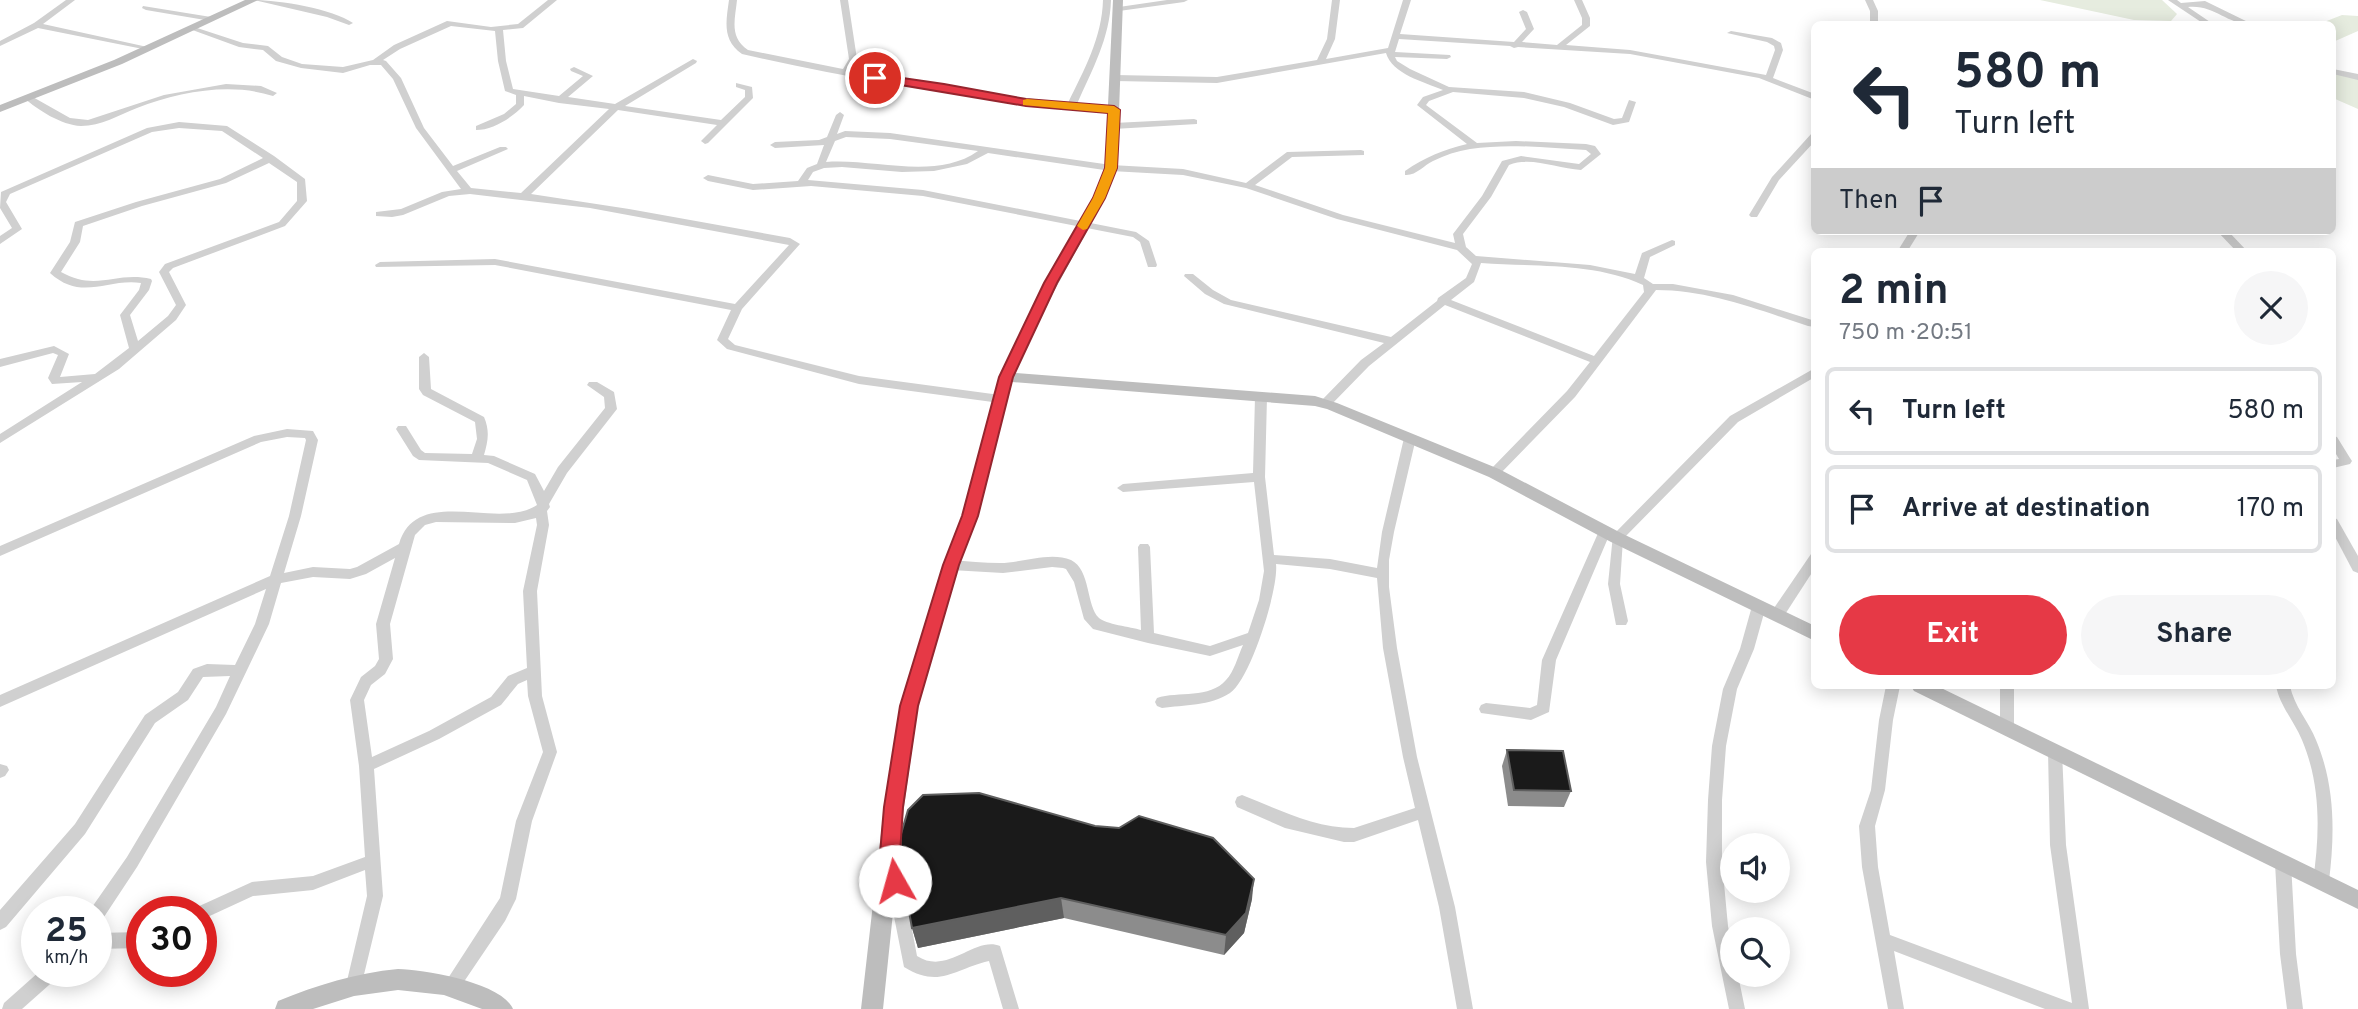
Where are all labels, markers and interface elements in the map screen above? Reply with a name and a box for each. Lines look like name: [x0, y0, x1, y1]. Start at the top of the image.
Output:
text: 580 m: [1954, 44, 2101, 106]
pin: [845, 48, 905, 108]
icon: left: [1839, 49, 1930, 140]
icon: arrive: [856, 59, 894, 97]
text: Turn left: [1954, 105, 2075, 145]
icon: arrive: [1912, 182, 1950, 220]
text: Then: [1839, 185, 1898, 218]
text: 2 min: [1839, 266, 1949, 319]
button: close: [2234, 271, 2308, 345]
text: 750 m · 20:51: [1839, 319, 1973, 348]
icon: left: [1843, 392, 1881, 430]
text: Turn left: [1902, 395, 2006, 428]
text: 580 m: [2227, 395, 2304, 428]
icon: arrive: [1843, 490, 1881, 528]
text: Arrive at destination: [1902, 493, 2150, 526]
text: 170 m: [2237, 493, 2304, 526]
button: Exit: [1839, 595, 2067, 675]
button: Share: [2081, 595, 2308, 675]
map controls: [1720, 833, 1790, 987]
button: sound: [1720, 833, 1790, 903]
position arrow: [858, 844, 932, 918]
speed limit sign: 30: [126, 896, 217, 987]
text: 25: [45, 910, 88, 954]
button: search: [1720, 917, 1790, 987]
text: km/h: [45, 947, 88, 970]

